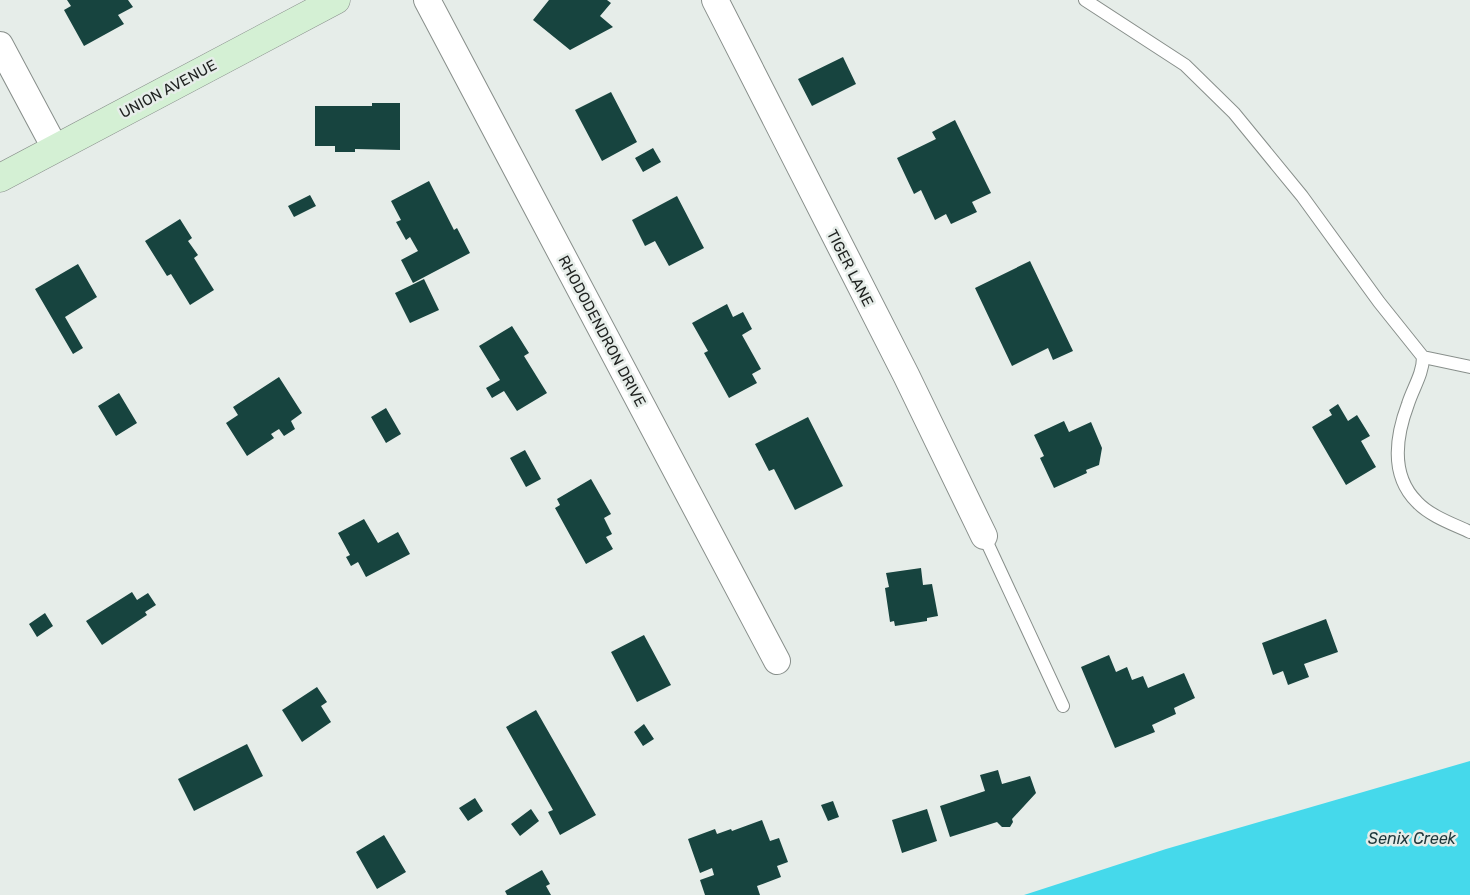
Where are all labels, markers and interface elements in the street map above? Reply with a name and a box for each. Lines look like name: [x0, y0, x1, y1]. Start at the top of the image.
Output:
street label: UNION AVENUE: [116, 56, 220, 122]
street label: TIGER LANE: [823, 227, 877, 309]
street label: RHODODENDRON DRIVE: [554, 252, 650, 410]
water label: Senix Creek: [1368, 829, 1457, 848]

